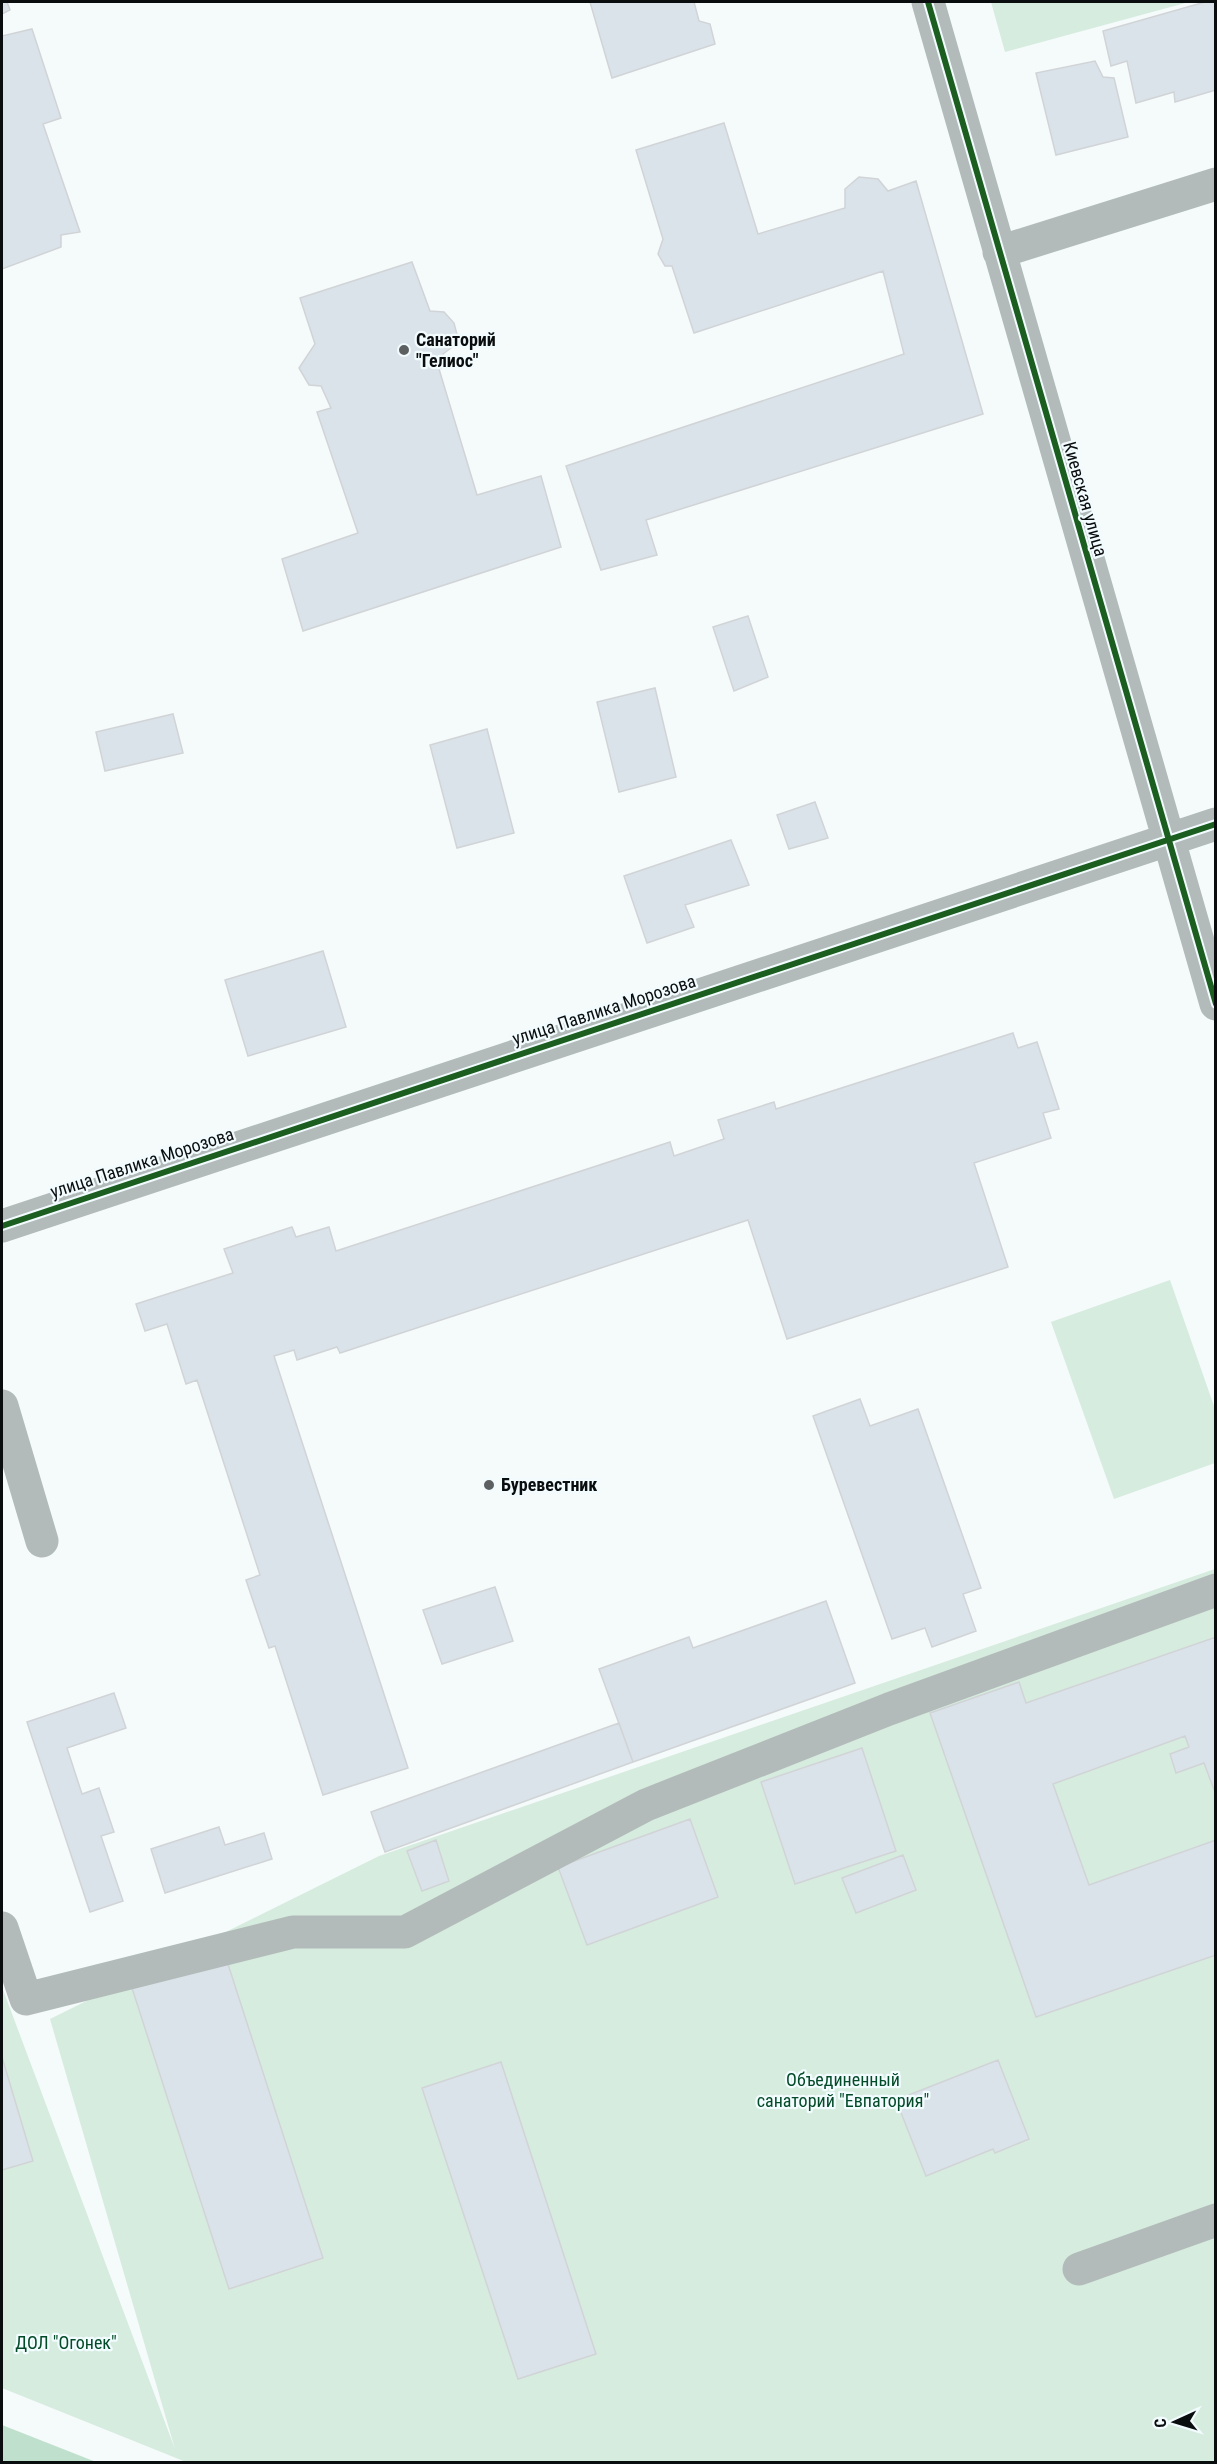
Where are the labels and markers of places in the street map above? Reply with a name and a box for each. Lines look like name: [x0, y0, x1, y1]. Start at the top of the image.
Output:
place label: Санаторий "Гелиос": [416, 329, 496, 371]
marker: Санаторий "Гелиос": [397, 343, 411, 357]
place label: Буревестник: [501, 1474, 597, 1495]
marker: Буревестник: [482, 1478, 496, 1492]

